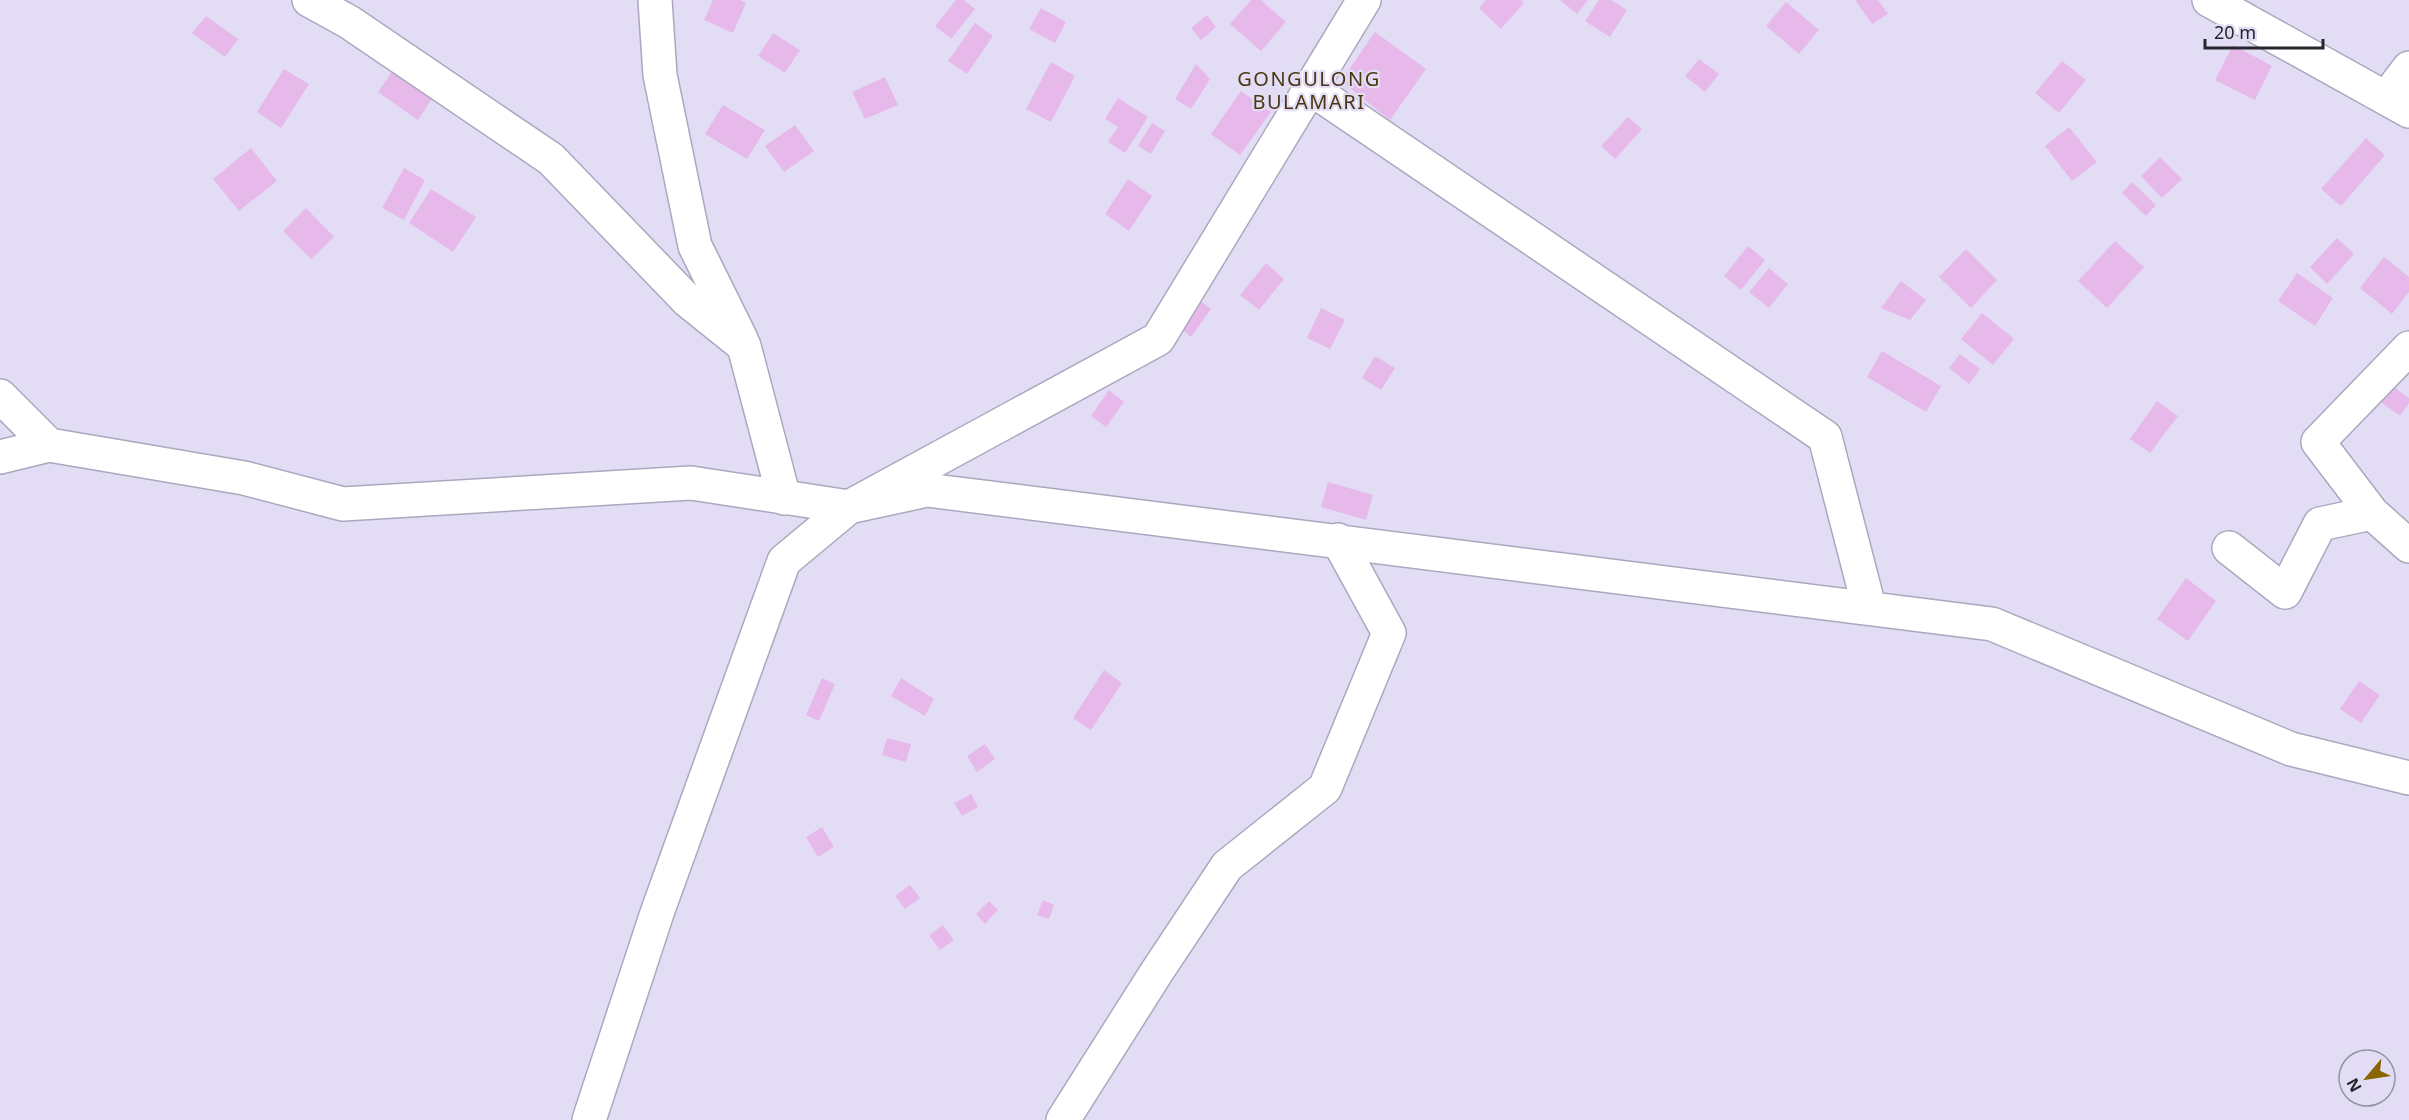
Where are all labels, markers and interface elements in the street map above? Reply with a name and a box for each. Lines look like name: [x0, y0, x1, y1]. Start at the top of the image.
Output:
scale bar: [2205, 12, 2324, 50]
text: 20 m: [2214, 20, 2256, 44]
district label: GONGULONG BULAMARI: [1237, 65, 1381, 115]
north arrow: [2337, 1048, 2397, 1108]
text: N: [2341, 1074, 2367, 1096]

